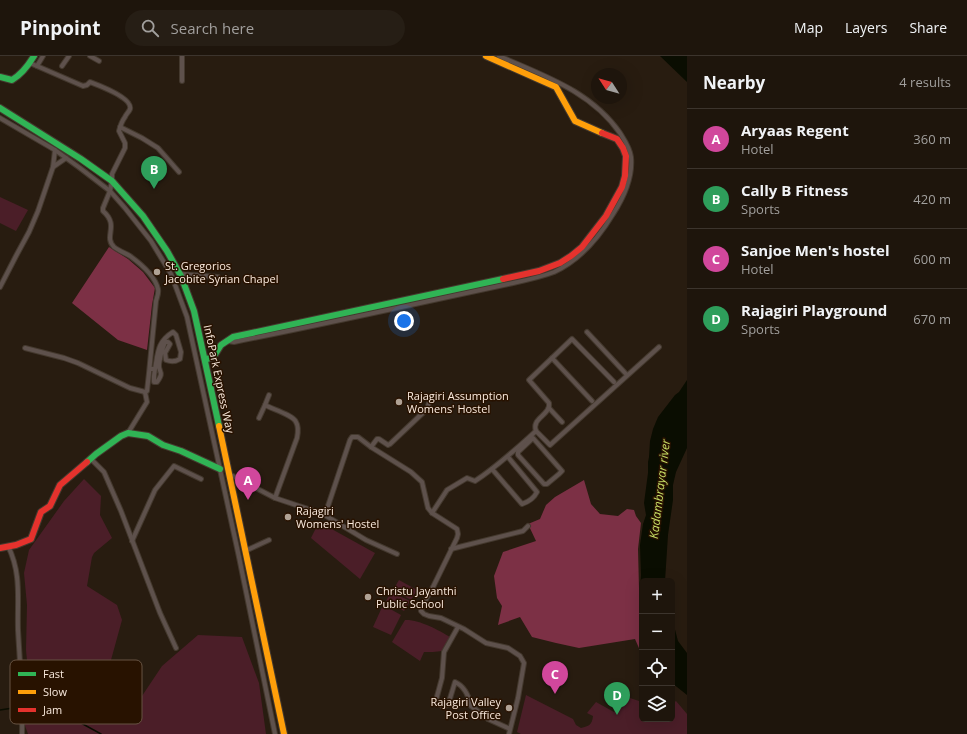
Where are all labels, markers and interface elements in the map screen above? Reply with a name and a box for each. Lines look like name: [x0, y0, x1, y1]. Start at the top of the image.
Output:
search box: [125, 10, 405, 46]
text: Pinpoint: [20, 15, 101, 41]
icon: search: [139, 17, 161, 39]
text: Search here: [171, 18, 254, 38]
text: Map: [794, 18, 823, 37]
text: Layers: [845, 18, 887, 37]
text: Share: [909, 18, 947, 37]
north arrow: [591, 68, 627, 104]
text: Nearby: [703, 71, 765, 94]
text: 4 results: [899, 73, 951, 91]
text: Aryaas Regent: [741, 120, 849, 140]
text: A: [712, 130, 720, 148]
text: 360 m: [913, 130, 951, 148]
text: Hotel: [741, 140, 774, 158]
pin: B: [141, 156, 167, 189]
text: Cally B Fitness: [741, 180, 848, 200]
text: B: [712, 190, 720, 208]
text: 420 m: [913, 190, 951, 208]
text: Sports: [741, 200, 780, 218]
text: Sanjoe Men's hostel: [741, 240, 890, 260]
text: C: [712, 250, 720, 268]
text: 600 m: [913, 250, 951, 268]
place label: St. Gregorios Jacobite Syrian Chapel: [164, 258, 278, 286]
text: Hotel: [741, 260, 774, 278]
marker: St. Gregorios Jacobite Syrian Chapel: [152, 267, 162, 277]
text: Rajagiri Playground: [741, 300, 887, 320]
text: D: [711, 310, 721, 328]
text: 670 m: [913, 310, 951, 328]
your location: [394, 311, 414, 331]
text: Sports: [741, 320, 780, 338]
street label: InfoPark Express Way: [201, 323, 238, 435]
place label: Rajagiri Assumption Womens' Hostel: [407, 388, 509, 416]
marker: Rajagiri Assumption Womens' Hostel: [394, 397, 404, 407]
water label: Kadambrayar river: [645, 437, 674, 540]
pin: A: [235, 467, 261, 500]
place label: Rajagiri Womens' Hostel: [296, 503, 379, 531]
marker: Rajagiri Womens' Hostel: [283, 512, 293, 522]
map controls: [639, 578, 675, 722]
button: +: [639, 578, 675, 614]
place label: Christu Jayanthi Public School: [376, 583, 457, 611]
marker: Christu Jayanthi Public School: [363, 592, 373, 602]
button: −: [639, 614, 675, 650]
button: locate: [639, 650, 675, 686]
legend: [10, 660, 142, 724]
pin: C: [542, 661, 568, 694]
text: Fast: [43, 666, 64, 681]
pin: D: [604, 682, 630, 715]
text: Slow: [43, 684, 67, 699]
button: layers: [639, 686, 675, 722]
place label: Rajagiri Valley Post Office: [430, 694, 501, 722]
text: Jam: [42, 702, 62, 717]
marker: Rajagiri Valley Post Office: [504, 703, 514, 713]

